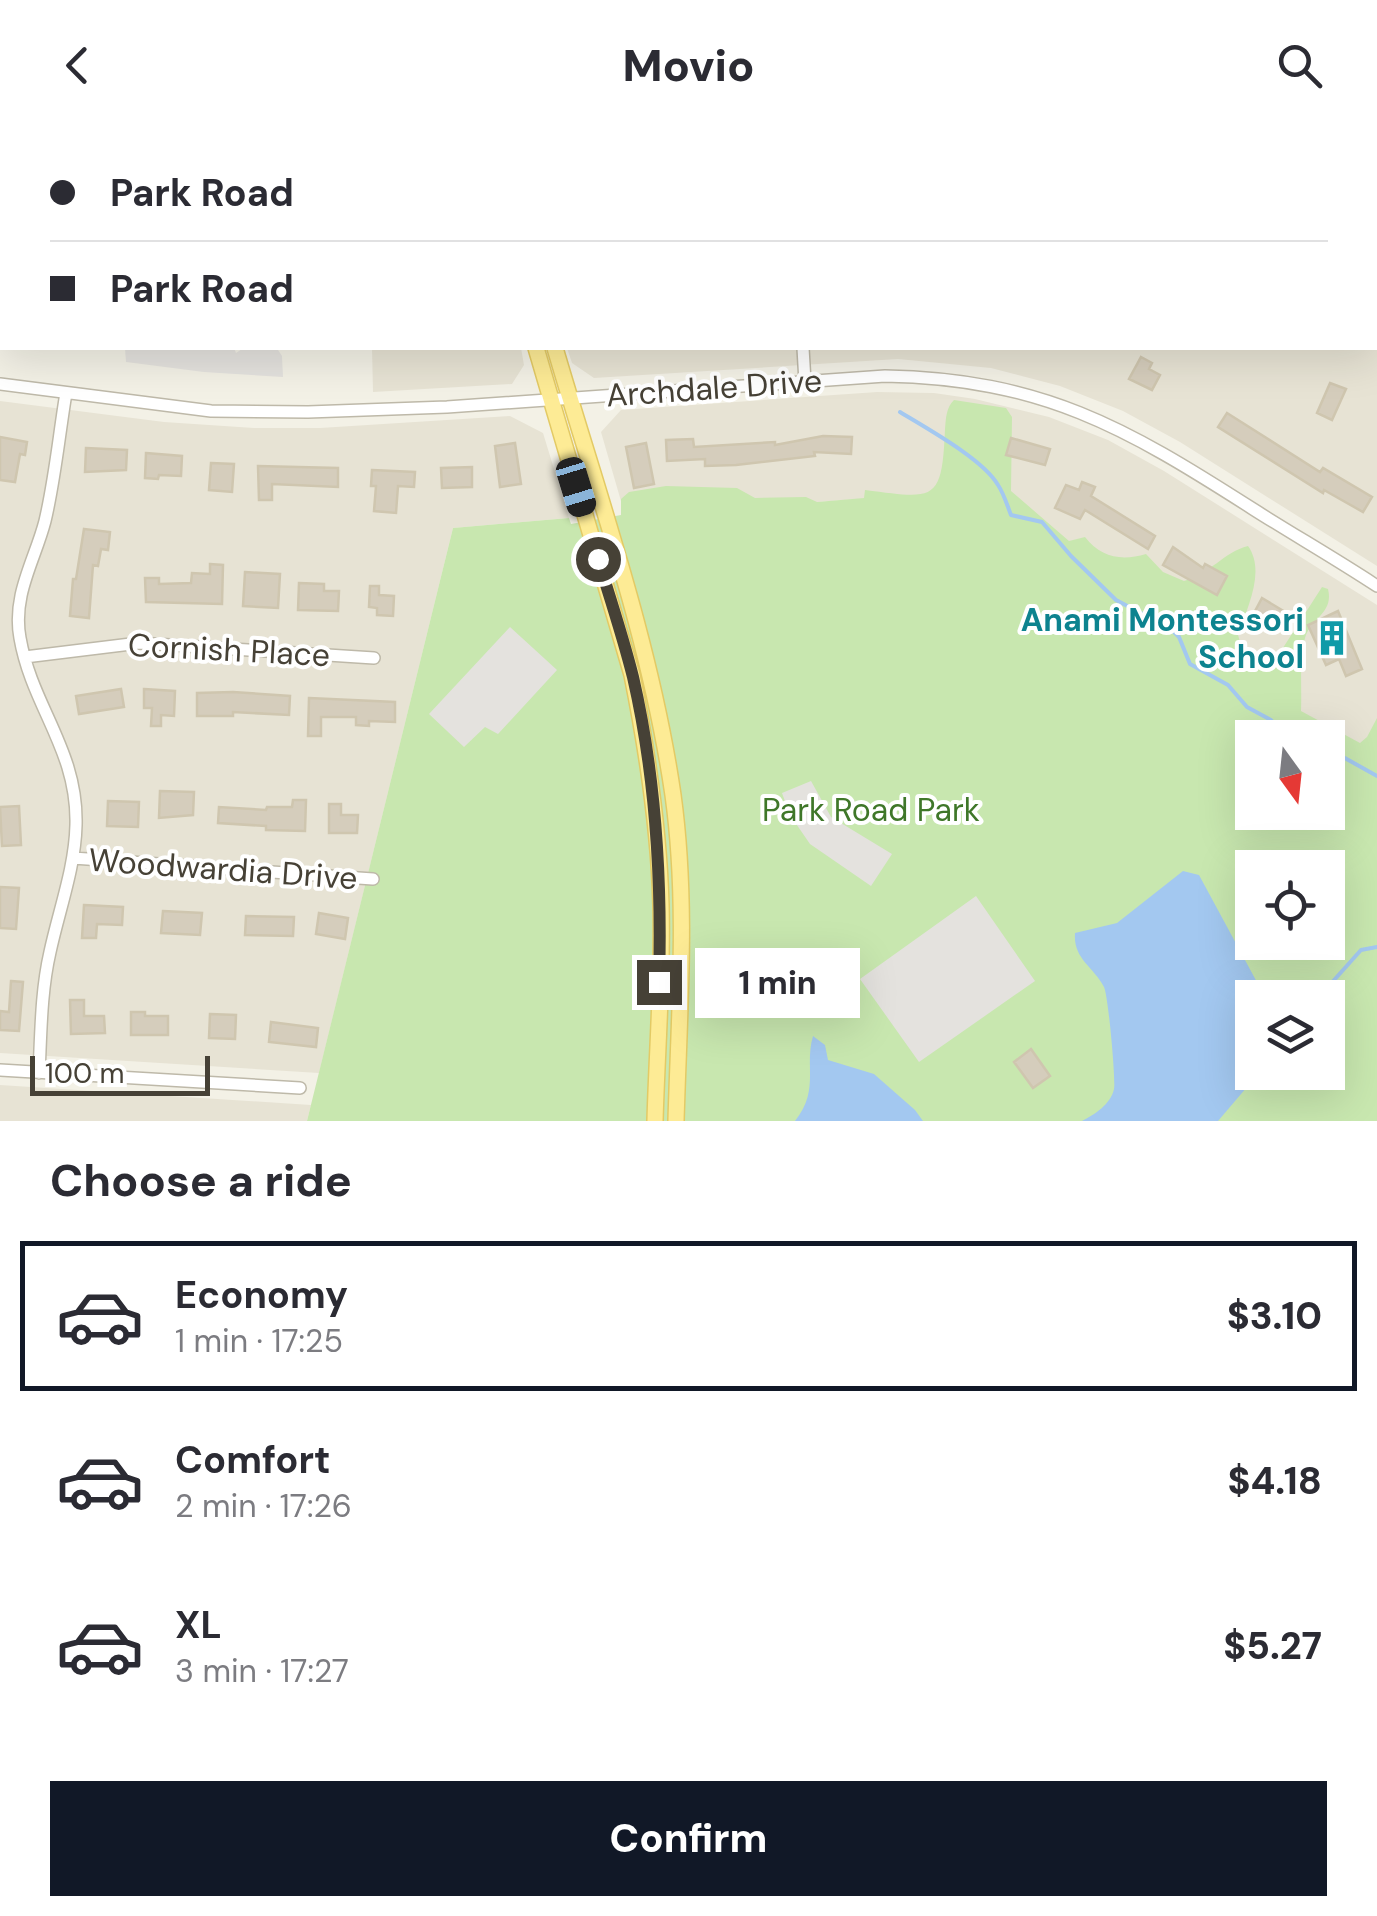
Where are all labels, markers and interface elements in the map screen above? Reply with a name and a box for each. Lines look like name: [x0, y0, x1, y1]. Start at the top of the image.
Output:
text: Movio: [622, 36, 755, 95]
icon: back: [50, 38, 105, 93]
icon: search: [1272, 38, 1327, 93]
text: Park Road: [110, 168, 294, 218]
text: Park Road: [110, 264, 294, 314]
street label: Archdale Drive: [605, 360, 823, 416]
car: [553, 454, 599, 520]
route start: [576, 537, 621, 582]
place label: Anami Montessori School: [1021, 599, 1304, 678]
building icon: Anami Montessori School: [1313, 619, 1351, 657]
street label: Cornish Place: [127, 624, 331, 676]
north arrow: [1235, 720, 1345, 830]
map controls: [1235, 720, 1345, 1090]
park label: Park Road Park: [762, 789, 980, 831]
street label: Woodwardia Drive: [87, 839, 359, 899]
button: locate: [1235, 850, 1345, 960]
callout: 1 min: [694, 947, 859, 1017]
route end: [637, 960, 682, 1005]
text: 1 min: [738, 962, 817, 1004]
button: layers: [1235, 980, 1345, 1090]
scale bar: [30, 1051, 210, 1096]
text: 100 m: [45, 1055, 124, 1092]
text: Choose a ride: [50, 1151, 352, 1210]
text: Economy: [175, 1270, 348, 1320]
icon: car: [55, 1271, 145, 1361]
text: $3.10: [1227, 1291, 1322, 1341]
text: 1 min · 17:25: [175, 1320, 343, 1362]
text: Comfort: [175, 1435, 331, 1485]
icon: car: [55, 1436, 145, 1526]
text: $4.18: [1227, 1456, 1322, 1506]
text: 2 min · 17:26: [175, 1485, 352, 1527]
text: XL: [175, 1600, 222, 1650]
icon: car: [55, 1601, 145, 1691]
text: $5.27: [1223, 1621, 1322, 1671]
text: 3 min · 17:27: [175, 1650, 349, 1692]
button: Confirm: [50, 1781, 1327, 1896]

